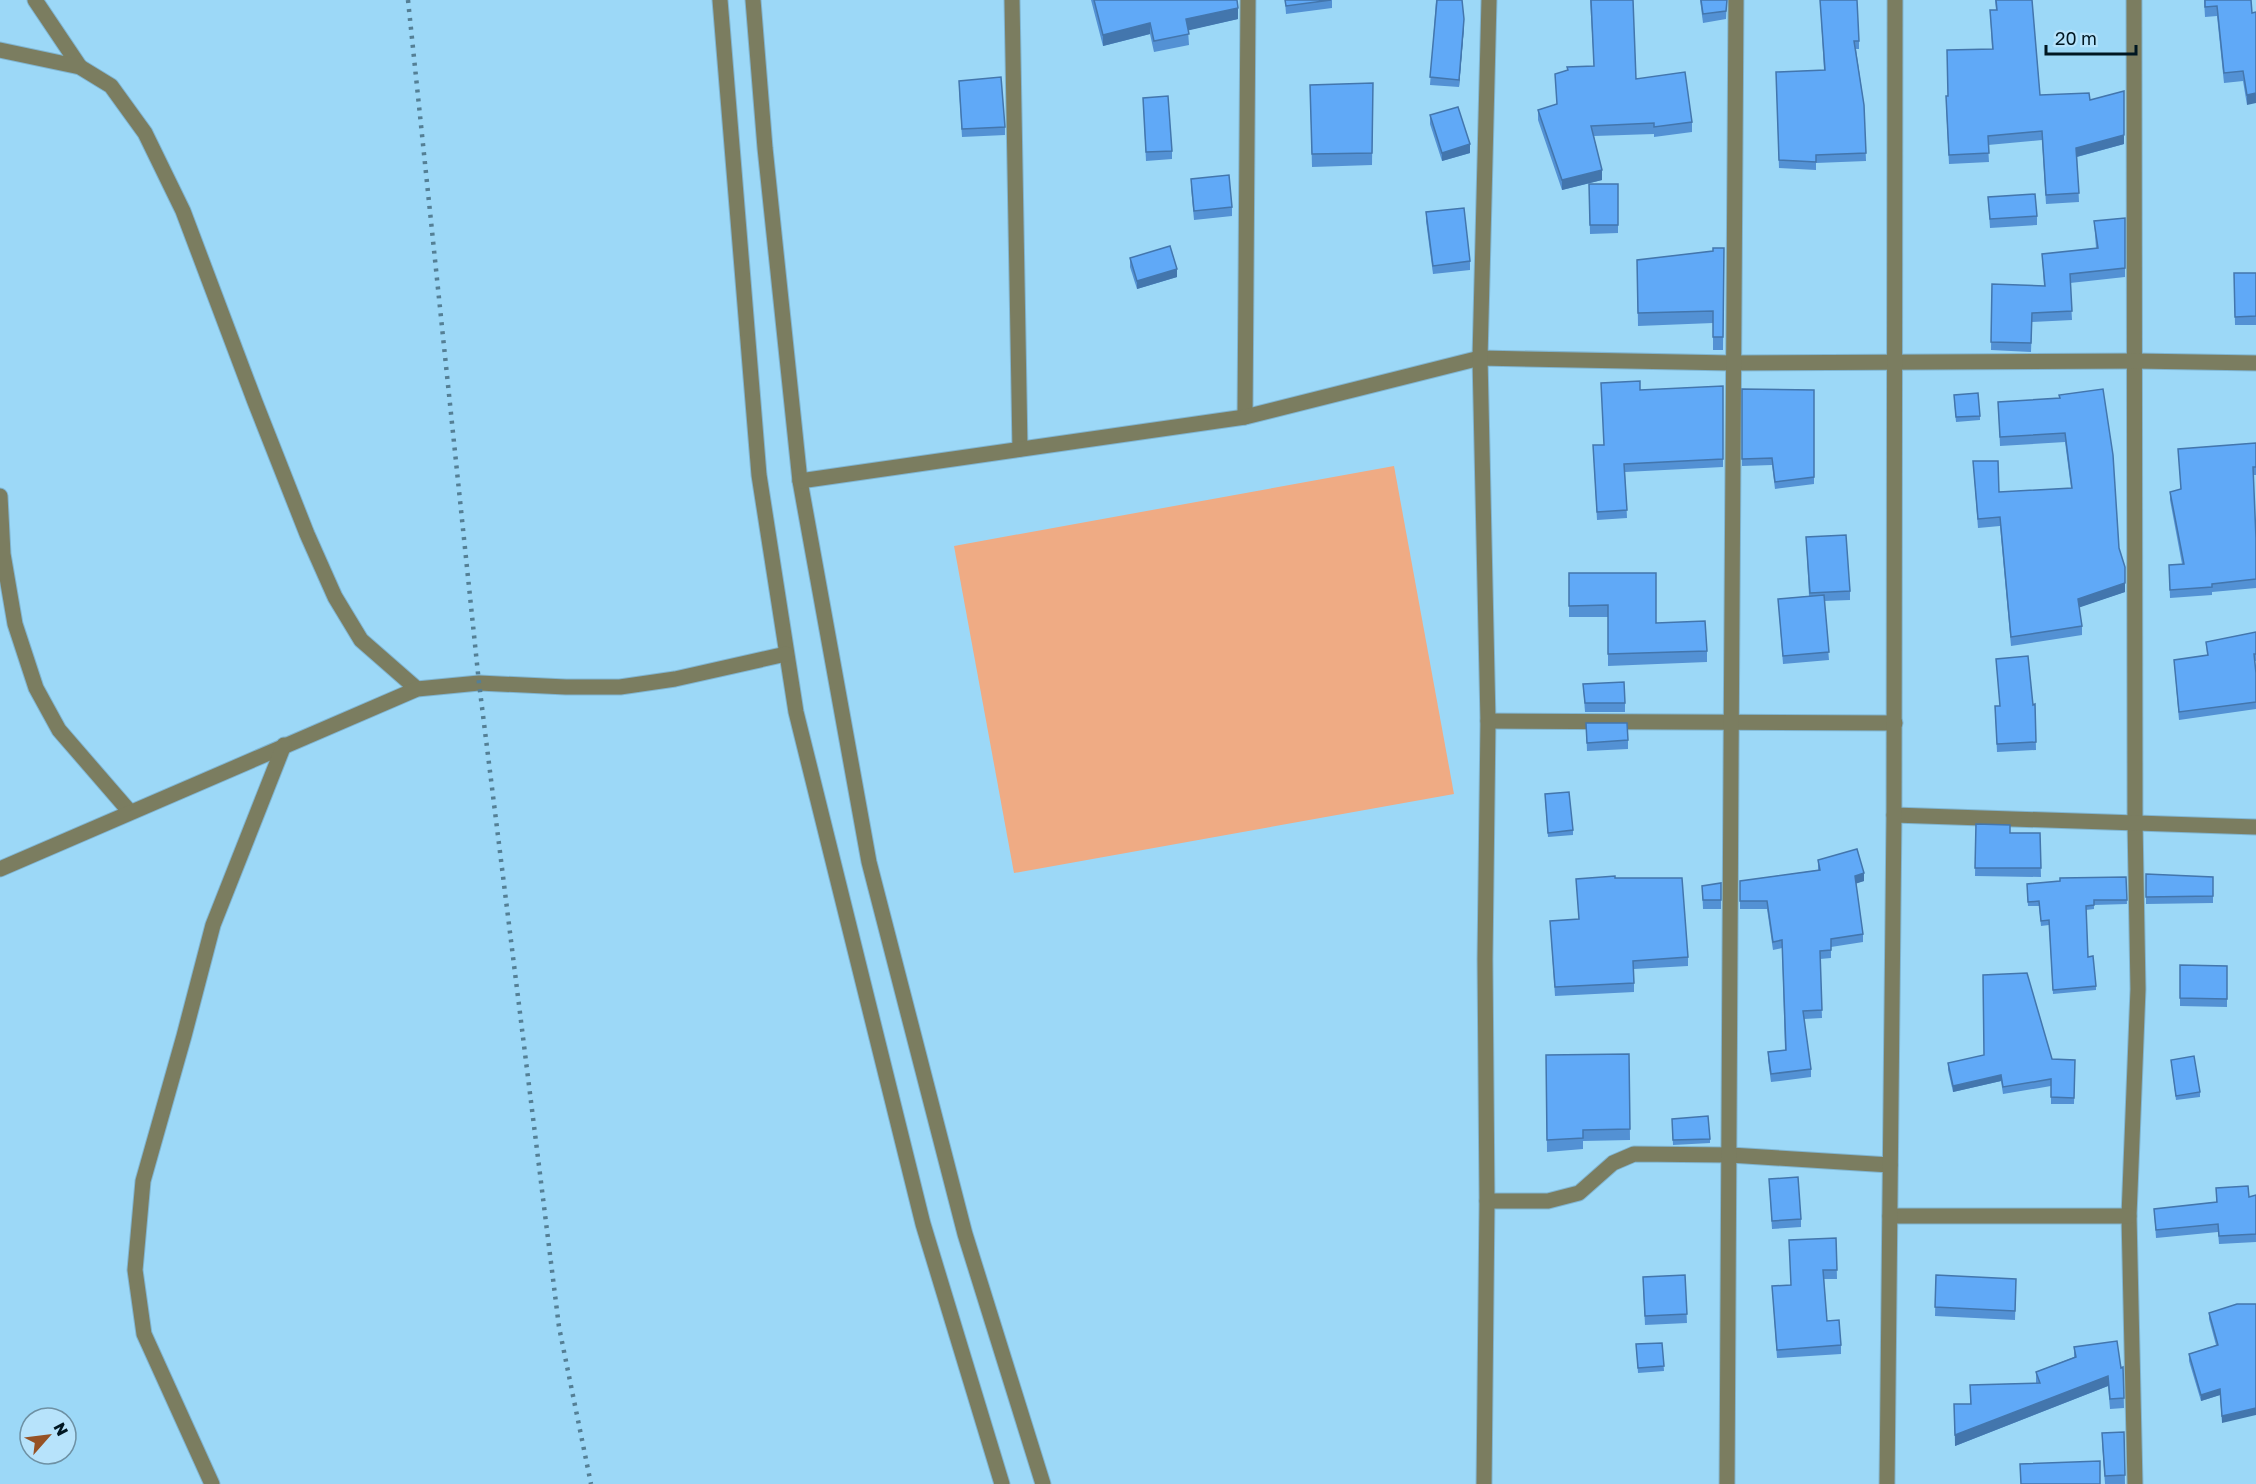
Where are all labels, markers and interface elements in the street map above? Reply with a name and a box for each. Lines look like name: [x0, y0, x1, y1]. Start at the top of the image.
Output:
scale bar: [2046, 18, 2136, 56]
text: 20 m: [2055, 27, 2097, 49]
north arrow: [18, 1406, 78, 1466]
text: N: [50, 1419, 73, 1439]

